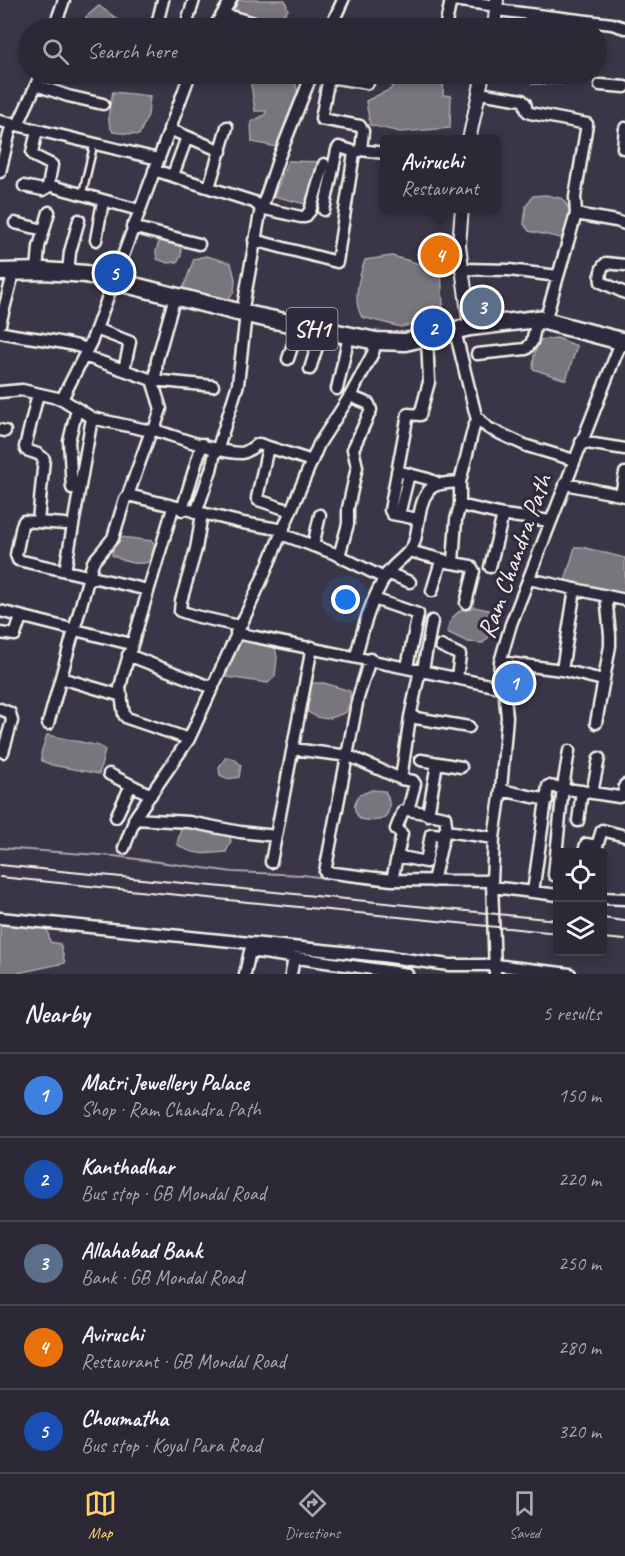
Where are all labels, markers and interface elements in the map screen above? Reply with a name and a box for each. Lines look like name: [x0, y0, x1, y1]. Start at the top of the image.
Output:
search box: [18, 18, 607, 84]
icon: search: [39, 35, 72, 68]
text: Search here: [87, 37, 177, 65]
popup: [380, 135, 500, 213]
text: Aviruchi: [401, 148, 463, 176]
text: Restaurant: [401, 176, 479, 201]
pin: 4: [420, 232, 460, 278]
pin: 5: [94, 250, 134, 296]
pin: 3: [462, 284, 502, 330]
pin: 2: [414, 306, 452, 350]
road number: SH1: [286, 308, 338, 350]
street label: Ram Chandra Path: [470, 468, 560, 643]
your location: [331, 585, 360, 614]
pin: 1: [494, 660, 534, 706]
map controls: [553, 848, 607, 956]
button: locate: [553, 848, 607, 902]
button: layers: [553, 902, 607, 956]
text: Nearby: [24, 997, 89, 1030]
text: 5 results: [542, 1001, 601, 1026]
text: Matri Jewellery Palace: [81, 1069, 249, 1097]
text: 1: [39, 1083, 48, 1108]
text: 150 m: [558, 1083, 601, 1108]
text: Shop · Ram Chandra Path: [81, 1097, 261, 1122]
text: Kanthadhar: [81, 1153, 174, 1181]
text: 2: [39, 1167, 48, 1192]
text: 220 m: [558, 1167, 601, 1192]
text: Bus stop · GB Mondal Road: [81, 1181, 266, 1206]
text: Allahabad Bank: [81, 1237, 202, 1265]
text: 3: [39, 1251, 48, 1276]
text: 250 m: [558, 1251, 601, 1276]
text: Bank · GB Mondal Road: [81, 1265, 243, 1290]
text: Aviruchi: [81, 1321, 143, 1349]
text: 4: [39, 1335, 48, 1360]
text: 280 m: [558, 1335, 601, 1360]
text: Restaurant · GB Mondal Road: [81, 1349, 285, 1374]
text: Choumatha: [81, 1405, 168, 1433]
text: 5: [39, 1419, 48, 1444]
text: 320 m: [558, 1419, 601, 1444]
text: Bus stop · Koyal Para Road: [81, 1433, 261, 1458]
tab: Map: [84, 1487, 117, 1543]
tab: Directions: [285, 1487, 340, 1543]
tab: Saved: [508, 1487, 541, 1543]

